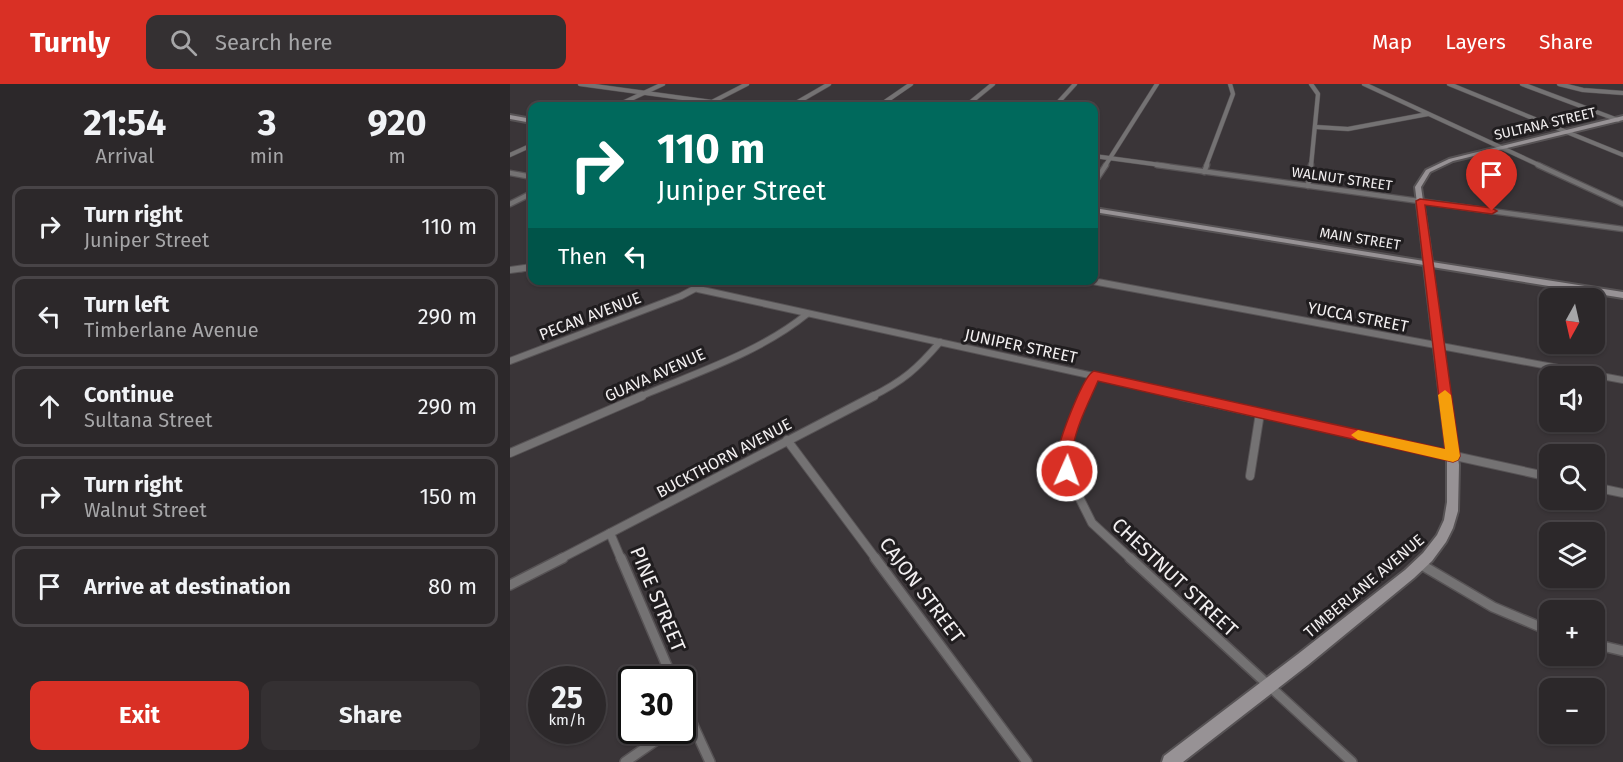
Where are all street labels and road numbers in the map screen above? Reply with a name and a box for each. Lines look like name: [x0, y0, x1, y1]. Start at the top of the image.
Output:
street label: SULTANA STREET: [1493, 104, 1598, 144]
street label: WALNUT STREET: [1291, 164, 1394, 195]
street label: MAIN STREET: [1318, 224, 1402, 254]
street label: PECAN AVENUE: [536, 288, 644, 344]
street label: YUCCA STREET: [1306, 298, 1411, 336]
street label: JUNIPER STREET: [963, 325, 1080, 367]
street label: GUAVA AVENUE: [602, 344, 708, 406]
street label: BUCKTHORN AVENUE: [653, 414, 795, 502]
street label: CHESTNUT STREET: [1107, 513, 1243, 642]
street label: TIMBERLANE AVENUE: [1300, 530, 1428, 642]
street label: CAJON STREET: [874, 532, 970, 648]
street label: PINE STREET: [625, 543, 691, 656]

